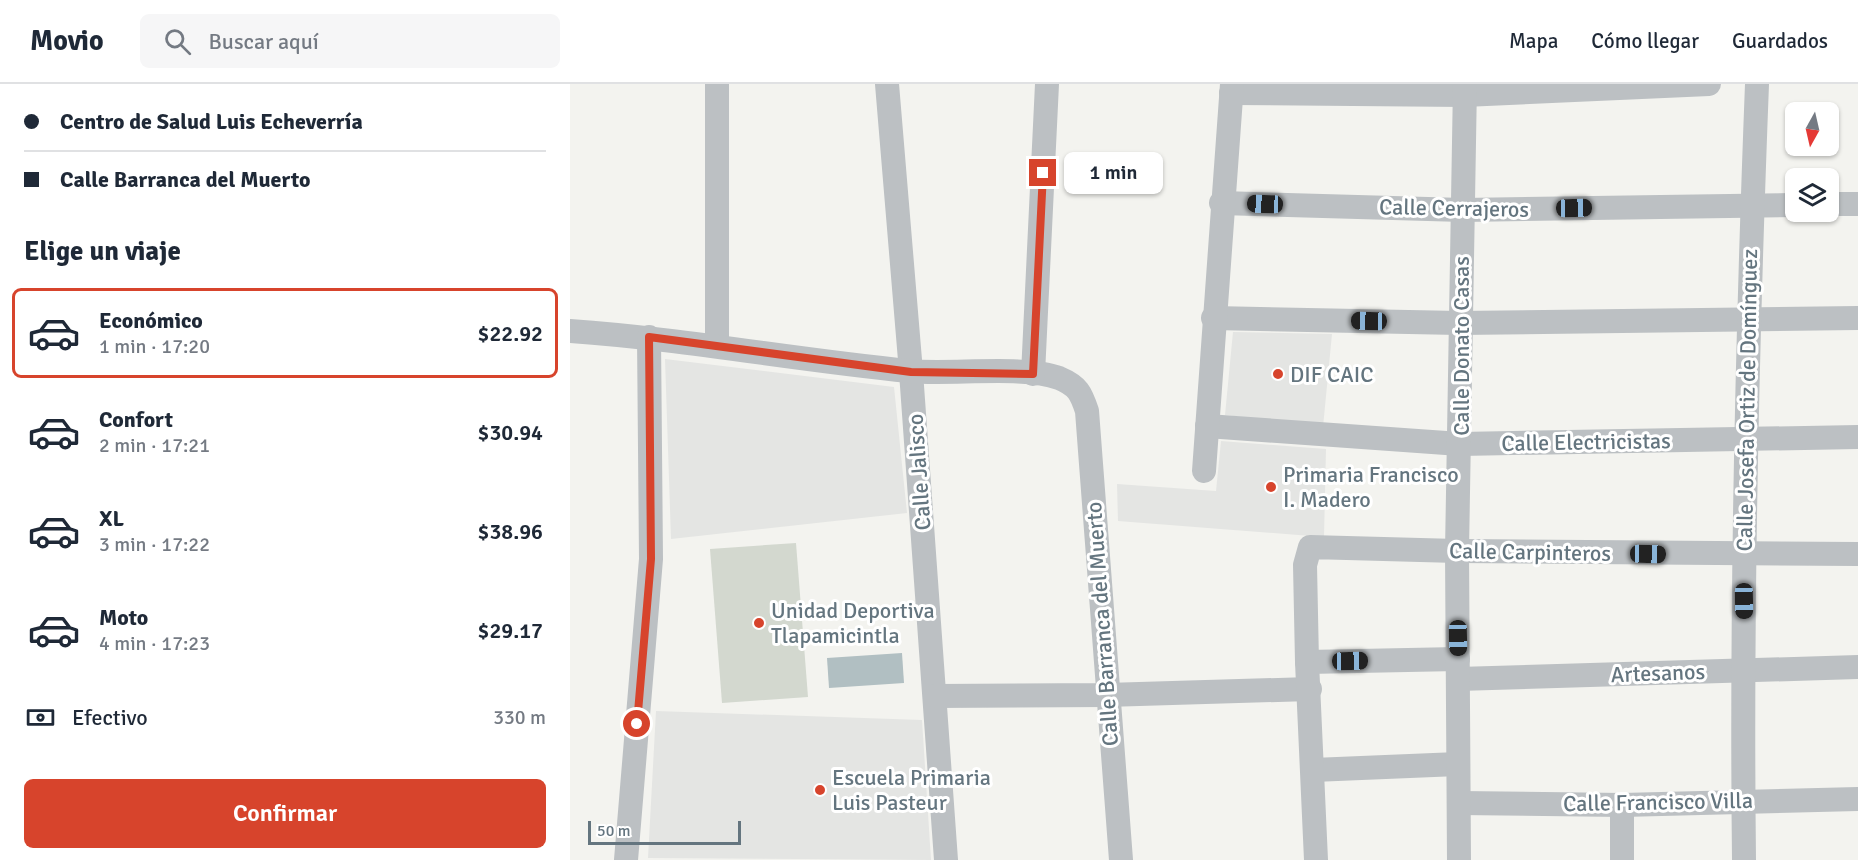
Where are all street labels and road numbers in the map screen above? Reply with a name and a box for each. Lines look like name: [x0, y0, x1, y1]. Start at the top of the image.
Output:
street label: Calle Cerrajeros: [1379, 193, 1529, 223]
street label: Calle Josefa Ortiz de Domínguez: [1731, 248, 1763, 551]
street label: Calle Donato Casas: [1448, 256, 1475, 436]
street label: Calle Jalisco: [901, 413, 937, 531]
street label: Calle Electricistas: [1501, 427, 1671, 457]
street label: Calle Barranca del Muerto: [1080, 501, 1124, 747]
street label: Calle Carpinteros: [1449, 537, 1611, 567]
street label: Artesanos: [1610, 658, 1706, 688]
street label: Calle Francisco Villa: [1563, 787, 1753, 817]

